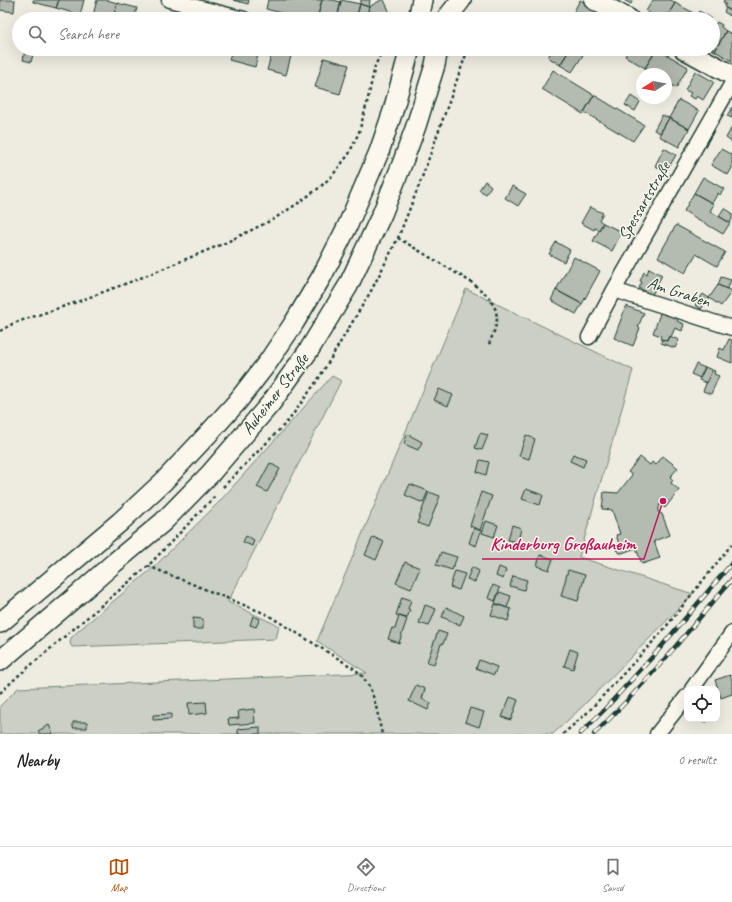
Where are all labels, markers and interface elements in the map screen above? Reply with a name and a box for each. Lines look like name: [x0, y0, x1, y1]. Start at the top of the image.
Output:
search box: [12, 12, 720, 56]
icon: search: [26, 23, 48, 45]
text: Search here: [58, 25, 119, 44]
north arrow: [636, 68, 672, 104]
street label: Spessartstraße: [613, 157, 676, 244]
street label: Am Graben: [645, 272, 714, 312]
street label: Auheimer Straße: [237, 348, 314, 439]
callout: Kinderburg Großauheim: [482, 529, 644, 559]
text: Kinderburg Großauheim: [490, 533, 637, 555]
map controls: [684, 686, 720, 722]
button: locate: [684, 686, 720, 722]
text: Nearby: [16, 750, 59, 771]
text: 0 results: [678, 752, 716, 768]
tab: Map: [108, 856, 130, 894]
tab: Directions: [347, 856, 385, 894]
tab: Saved: [602, 856, 624, 894]

